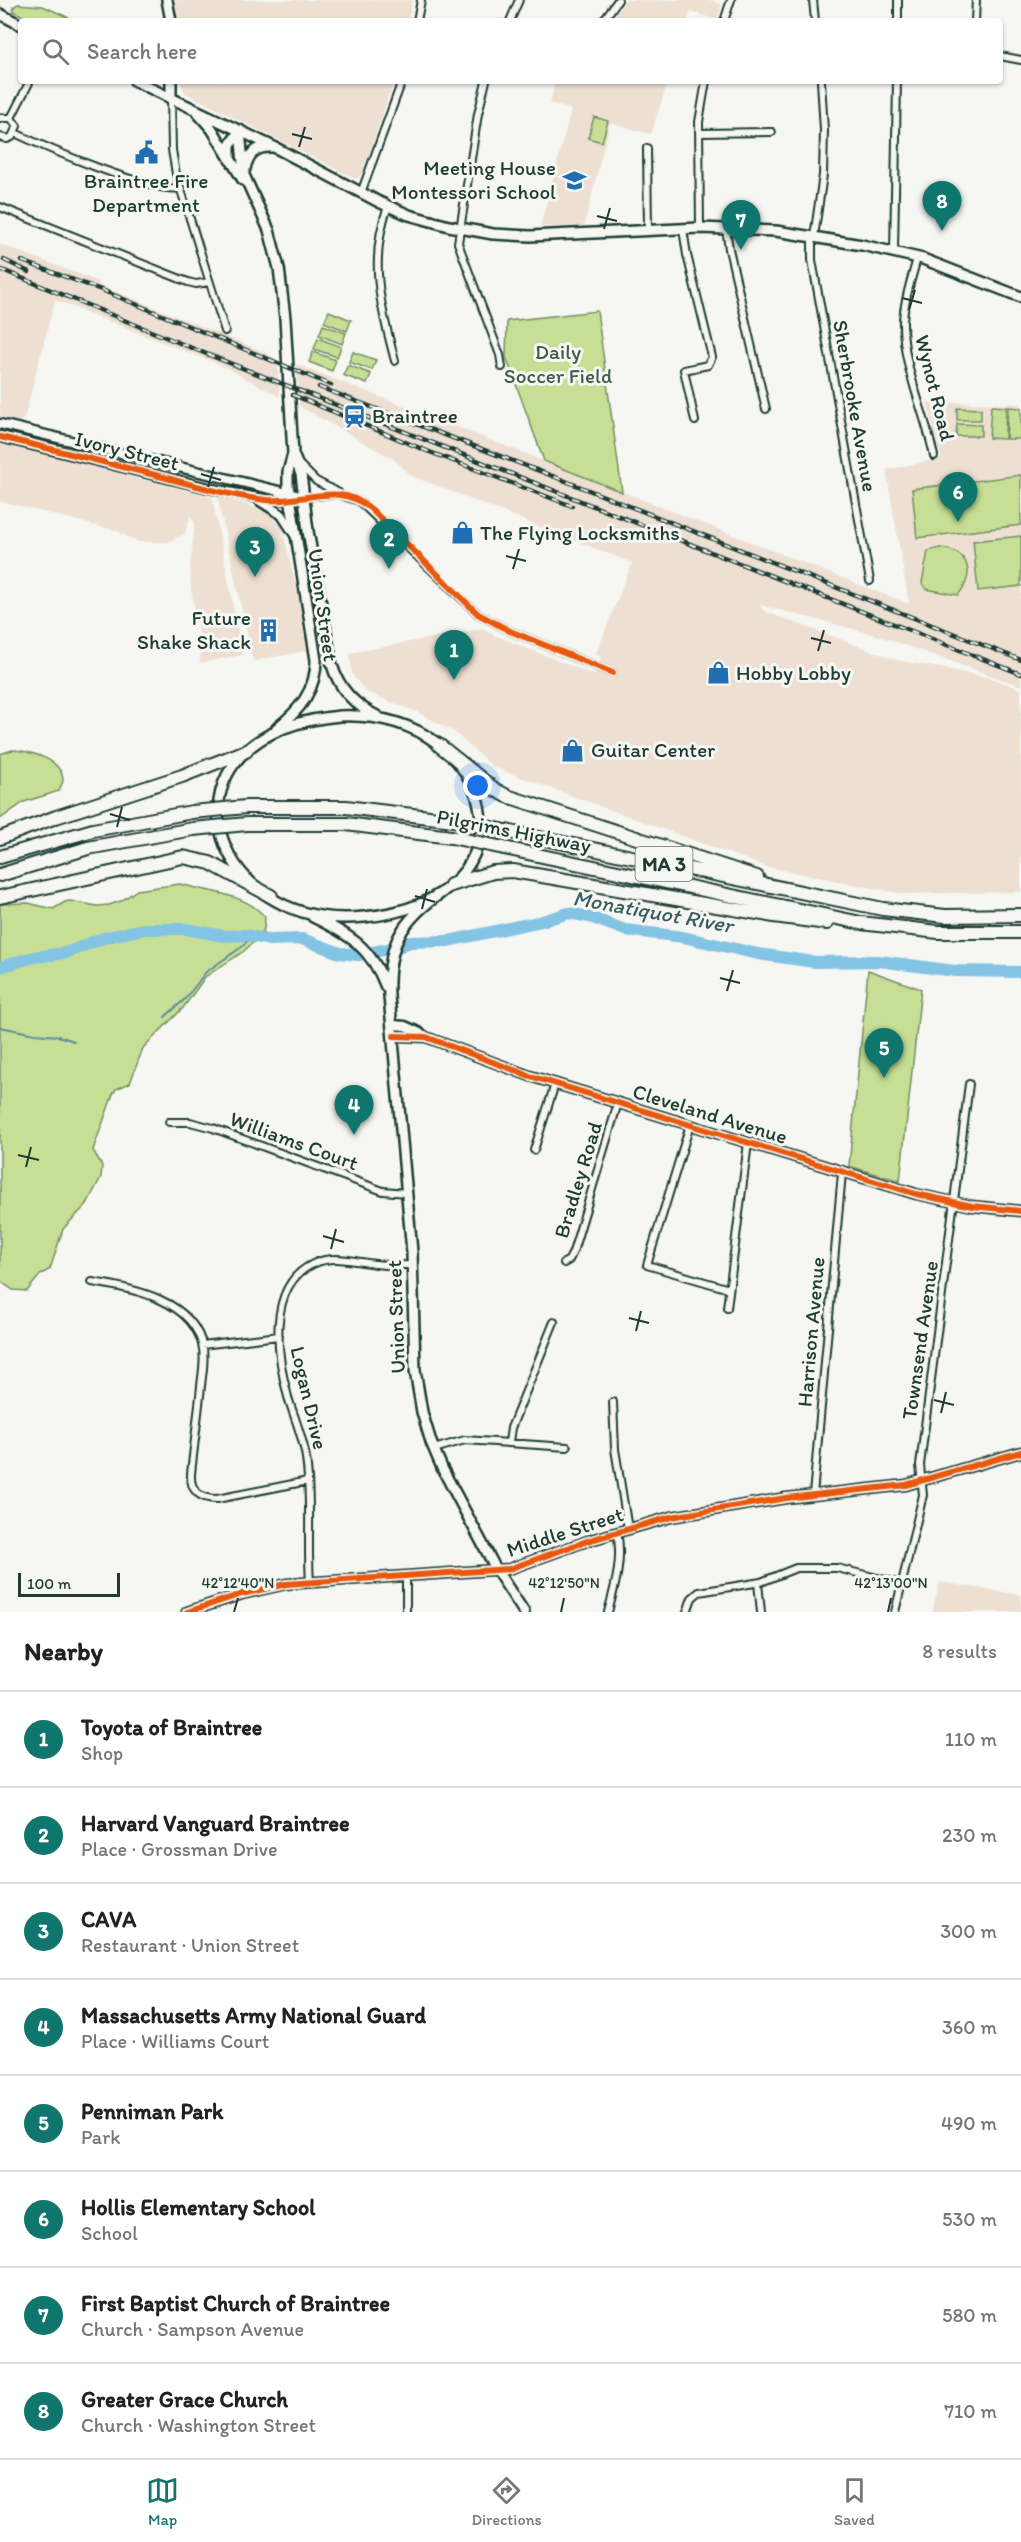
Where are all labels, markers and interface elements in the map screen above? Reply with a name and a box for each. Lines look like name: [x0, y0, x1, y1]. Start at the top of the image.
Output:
search box: [18, 18, 1003, 84]
icon: search: [39, 35, 72, 68]
text: Search here: [87, 38, 197, 65]
public building icon: Braintree Fire Department: [133, 140, 159, 166]
place label: Meeting House Montessori School: [391, 155, 556, 204]
school or university icon: Meeting House Montessori School: [561, 167, 587, 193]
place label: Braintree Fire Department: [84, 168, 208, 217]
pin: 8: [922, 182, 962, 231]
pin: 7: [722, 200, 760, 250]
street label: Sherbrooke Avenue: [828, 318, 883, 494]
street label: Wynot Road: [910, 332, 961, 444]
park label: Daily Soccer Field: [504, 339, 612, 388]
station icon: Braintree: [341, 403, 367, 429]
place label: Braintree: [372, 403, 458, 428]
street label: Ivory Street: [73, 426, 182, 476]
pin: 6: [938, 472, 978, 522]
pin: 2: [370, 520, 408, 569]
shop icon: The Flying Locksmiths: [449, 520, 475, 546]
place label: The Flying Locksmiths: [480, 520, 680, 545]
pin: 3: [236, 528, 274, 577]
street label: Union Street: [303, 547, 344, 663]
place label: Future Shake Shack: [137, 605, 251, 654]
building icon: Future Shake Shack: [256, 617, 282, 643]
pin: 1: [434, 630, 474, 680]
shop icon: Hobby Lobby: [705, 660, 731, 686]
place label: Hobby Lobby: [736, 660, 851, 685]
shop icon: Guitar Center: [560, 737, 586, 763]
place label: Guitar Center: [591, 737, 715, 762]
your location: [463, 771, 492, 800]
street label: Pilgrims Highway: [435, 803, 593, 858]
road number: MA 3: [636, 847, 692, 881]
water label: Monatiquot River: [571, 884, 737, 939]
pin: 5: [864, 1028, 904, 1078]
street label: Cleveland Avenue: [630, 1078, 791, 1149]
pin: 4: [334, 1086, 374, 1135]
street label: Williams Court: [227, 1106, 362, 1175]
street label: Bradley Road: [548, 1119, 607, 1241]
street label: Harrison Avenue: [791, 1256, 830, 1408]
street label: Townsend Avenue: [896, 1259, 943, 1421]
street label: Union Street: [381, 1260, 410, 1374]
street label: Logan Drive: [285, 1344, 333, 1452]
street label: Middle Street: [503, 1501, 626, 1562]
scale bar: [18, 1570, 120, 1598]
text: 100 m: [27, 1574, 71, 1593]
text: 42°12'40"N: [202, 1574, 274, 1592]
text: 42°12'50"N: [528, 1574, 600, 1592]
text: 42°13'00"N: [854, 1574, 928, 1592]
text: Nearby: [24, 1635, 103, 1667]
text: 8 results: [922, 1639, 997, 1663]
text: Toyota of Braintree: [81, 1714, 262, 1741]
text: 1: [39, 1727, 48, 1751]
text: 110 m: [945, 1727, 997, 1751]
text: Shop: [81, 1741, 123, 1765]
text: Harvard Vanguard Braintree: [81, 1810, 350, 1837]
text: 2: [38, 1823, 49, 1847]
text: 230 m: [942, 1823, 997, 1847]
text: Place · Grossman Drive: [81, 1837, 278, 1861]
text: CAVA: [81, 1906, 136, 1933]
text: 3: [38, 1919, 49, 1943]
text: 300 m: [940, 1919, 997, 1943]
text: Restaurant · Union Street: [81, 1933, 299, 1957]
text: Massachusetts Army National Guard: [81, 2002, 426, 2029]
text: 4: [37, 2015, 50, 2039]
text: 360 m: [942, 2015, 997, 2039]
text: Place · Williams Court: [81, 2029, 269, 2053]
text: Penniman Park: [81, 2098, 224, 2125]
text: 5: [38, 2111, 49, 2135]
text: 490 m: [941, 2111, 997, 2135]
text: Park: [81, 2125, 120, 2149]
text: Hollis Elementary School: [81, 2194, 315, 2221]
text: 6: [38, 2207, 49, 2231]
text: 530 m: [942, 2207, 997, 2231]
text: School: [81, 2221, 138, 2245]
text: First Baptist Church of Braintree: [81, 2290, 390, 2317]
text: 7: [39, 2303, 48, 2327]
text: 580 m: [942, 2303, 997, 2327]
text: Church · Sampson Avenue: [81, 2317, 304, 2341]
text: Greater Grace Church: [81, 2386, 288, 2413]
text: 8: [38, 2399, 49, 2423]
text: 710 m: [944, 2399, 997, 2423]
text: Church · Washington Street: [81, 2413, 316, 2437]
tab: Map: [146, 2474, 179, 2529]
tab: Directions: [471, 2474, 542, 2529]
tab: Saved: [834, 2474, 875, 2529]

